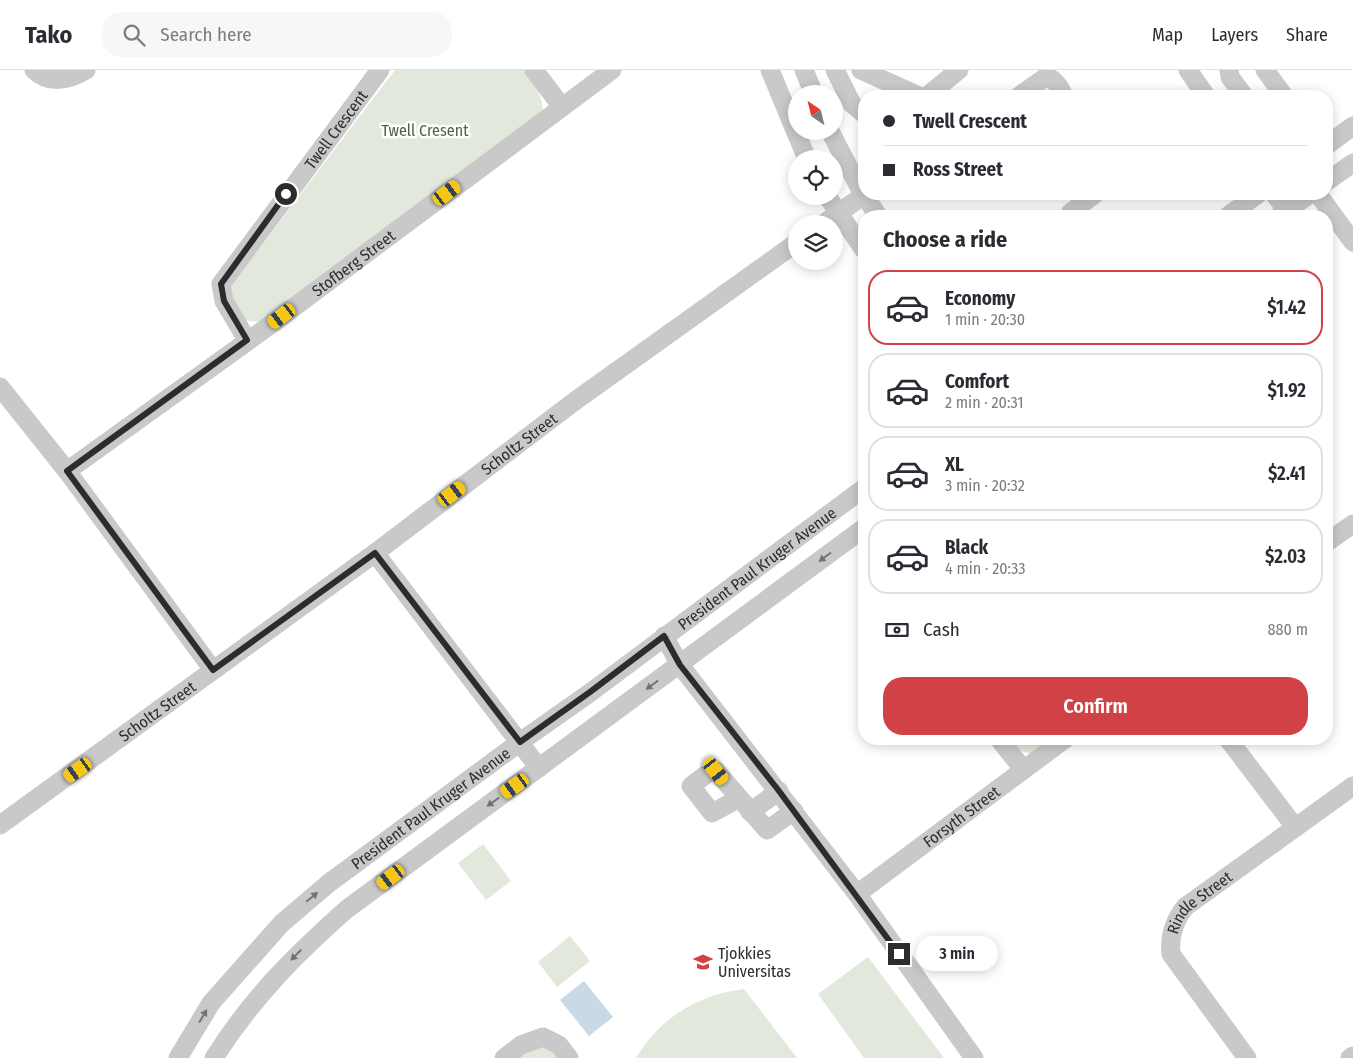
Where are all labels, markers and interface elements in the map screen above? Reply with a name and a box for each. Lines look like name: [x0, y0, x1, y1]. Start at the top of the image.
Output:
search box: [102, 12, 452, 57]
text: Tako: [25, 21, 72, 49]
icon: search: [120, 21, 148, 49]
text: Search here: [160, 23, 252, 46]
text: Map: [1152, 24, 1183, 46]
text: Layers: [1211, 24, 1258, 46]
text: Share: [1286, 24, 1328, 46]
north arrow: [788, 85, 842, 140]
map controls: [788, 85, 843, 270]
street label: Twell Crescent: [301, 86, 372, 173]
text: Twell Crescent: [913, 110, 1027, 133]
park label: Twell Cresent: [382, 121, 469, 140]
button: locate: [788, 150, 843, 205]
text: Ross Street: [913, 158, 1003, 181]
car: [430, 178, 463, 208]
route start: [275, 183, 297, 205]
button: layers: [788, 215, 843, 270]
street label: Stofberg Street: [308, 226, 400, 300]
text: Choose a ride: [883, 226, 1007, 253]
icon: car: [885, 285, 930, 330]
text: Economy: [945, 287, 1015, 310]
text: $1.42: [1267, 296, 1306, 319]
car: [265, 301, 298, 331]
text: 1 min · 20:30: [945, 310, 1025, 329]
icon: car: [885, 368, 930, 413]
text: Comfort: [945, 370, 1009, 393]
text: $1.92: [1267, 379, 1306, 402]
text: 2 min · 20:31: [945, 393, 1024, 412]
street label: Scholtz Street: [477, 409, 562, 479]
icon: car: [885, 451, 930, 496]
text: XL: [945, 453, 964, 476]
text: $2.41: [1268, 462, 1306, 485]
text: 3 min · 20:32: [945, 476, 1025, 495]
car: [435, 479, 468, 509]
street label: President Paul Kruger Avenue: [674, 503, 840, 634]
icon: car: [885, 534, 930, 579]
text: Black: [945, 536, 988, 559]
text: $2.03: [1265, 545, 1306, 568]
one-way arrow: [818, 552, 832, 562]
text: 4 min · 20:33: [945, 559, 1026, 578]
icon: cash: [883, 616, 911, 644]
text: Cash: [923, 618, 960, 641]
text: 880 m: [1268, 620, 1308, 639]
street label: Scholtz Street: [115, 677, 200, 746]
button: Confirm: [883, 677, 1308, 735]
one-way arrow: [645, 680, 659, 690]
street label: President Paul Kruger Avenue: [348, 744, 514, 873]
car: [61, 755, 94, 785]
car: [700, 755, 731, 787]
car: [498, 771, 531, 801]
street label: Forsyth Street: [919, 782, 1004, 851]
one-way arrow: [486, 797, 500, 807]
car: [374, 862, 407, 892]
street label: Rindle Street: [1163, 867, 1236, 936]
one-way arrow: [306, 892, 319, 903]
callout: 3 min: [916, 936, 999, 972]
route end: [888, 943, 910, 965]
place label: Tjokkies Universitas: [718, 944, 791, 981]
text: 3 min: [939, 944, 975, 963]
one-way arrow: [290, 949, 302, 961]
school or university icon: Tjokkies Universitas: [692, 951, 714, 973]
one-way arrow: [198, 1010, 207, 1023]

